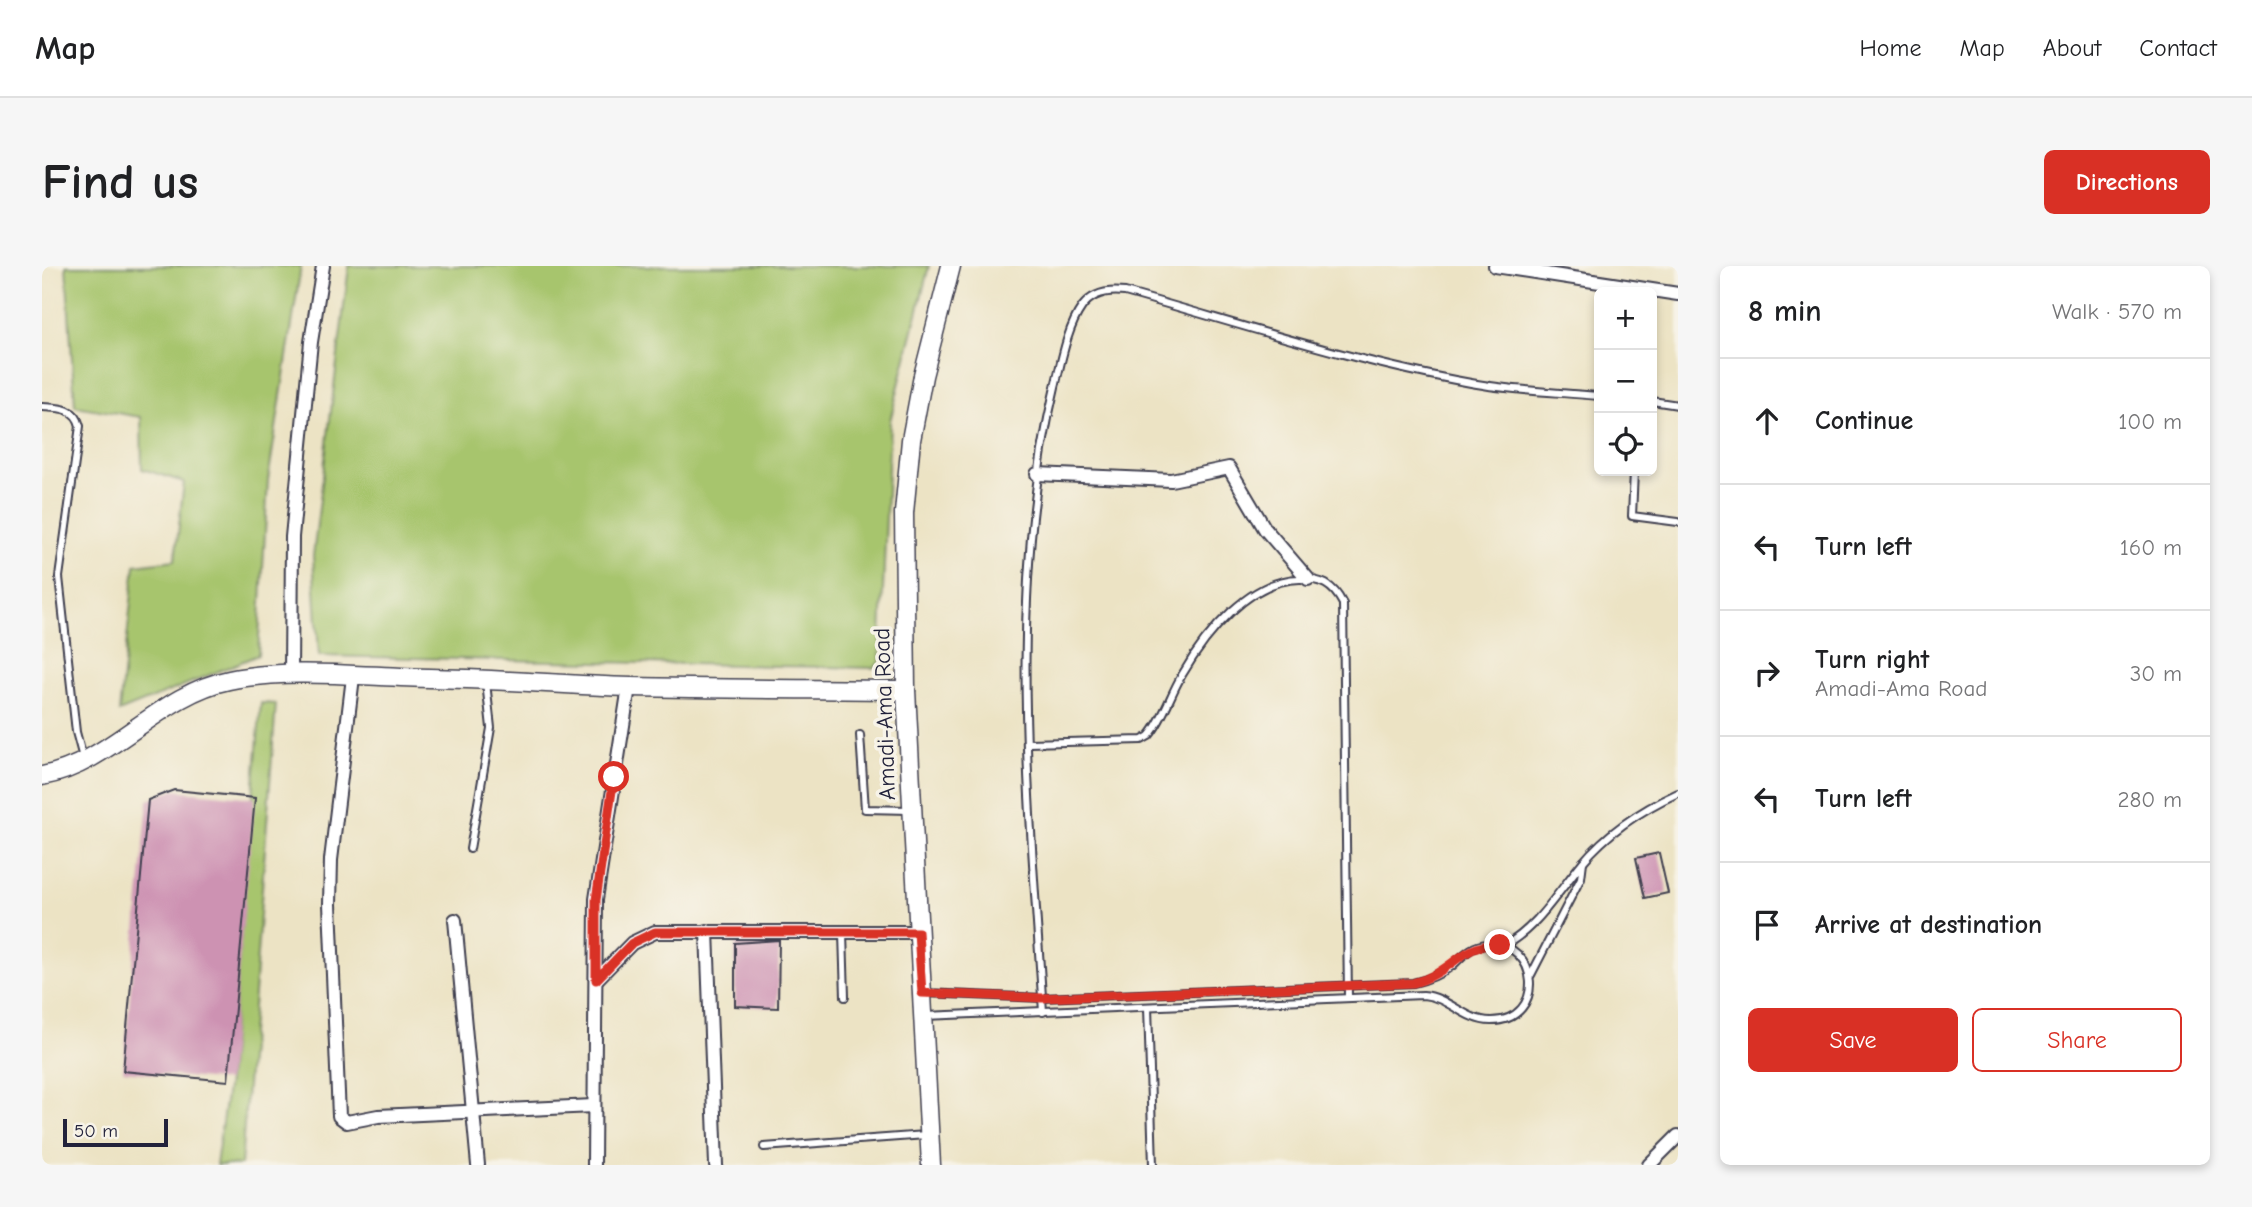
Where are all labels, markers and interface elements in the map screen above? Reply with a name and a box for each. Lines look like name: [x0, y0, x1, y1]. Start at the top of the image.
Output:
text: Map: [35, 29, 96, 67]
text: Home: [1860, 34, 1921, 62]
text: Map: [1959, 34, 2005, 62]
text: About: [2043, 34, 2101, 62]
text: Contact: [2139, 34, 2217, 62]
button: Directions: [2044, 150, 2210, 214]
text: Find us: [42, 154, 198, 210]
map controls: [1594, 287, 1657, 476]
button: +: [1594, 287, 1657, 350]
text: 8 min: [1748, 294, 1822, 329]
text: Walk · 570 m: [2052, 298, 2182, 325]
button: −: [1594, 350, 1657, 413]
icon: ahead: [1748, 402, 1786, 440]
text: Continue: [1815, 406, 1913, 436]
text: 100 m: [2118, 408, 2182, 435]
button: locate: [1594, 413, 1657, 476]
icon: left: [1748, 528, 1786, 566]
text: Turn left: [1815, 532, 1912, 562]
text: 160 m: [2120, 534, 2182, 561]
street label: Amadi-Ama Road: [868, 627, 901, 801]
text: Turn right: [1815, 645, 1929, 675]
icon: right: [1748, 654, 1786, 692]
text: 30 m: [2130, 660, 2182, 687]
text: Amadi-Ama Road: [1815, 675, 1988, 702]
route start: [598, 761, 629, 792]
icon: left: [1748, 780, 1786, 818]
text: Turn left: [1815, 784, 1912, 814]
text: 280 m: [2117, 786, 2182, 813]
icon: arrive: [1748, 906, 1786, 944]
text: Arrive at destination: [1815, 910, 2042, 940]
route end: [1484, 929, 1515, 960]
button: Save: [1748, 1008, 1958, 1072]
button: Share: [1972, 1008, 2182, 1072]
scale bar: [63, 1116, 168, 1148]
text: 50 m: [74, 1120, 118, 1142]

